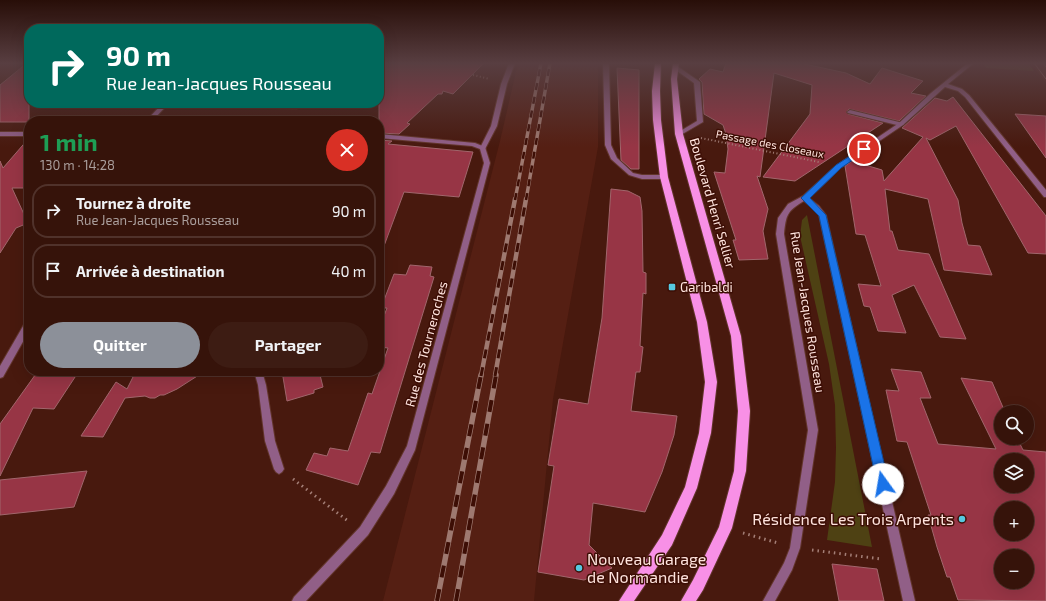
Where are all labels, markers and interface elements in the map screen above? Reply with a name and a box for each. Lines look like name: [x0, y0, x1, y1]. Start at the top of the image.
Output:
text: 90 m: [106, 38, 171, 72]
icon: right: [40, 40, 92, 92]
text: Rue Jean-Jacques Rousseau: [106, 72, 332, 94]
text: 1 min: [40, 127, 98, 156]
street label: Passage des Closeaux: [715, 127, 825, 160]
button: close: [326, 129, 368, 171]
pin: [847, 132, 881, 166]
street label: Boulevard Henri Sellier: [687, 136, 739, 270]
icon: arrive: [853, 138, 875, 160]
text: 130 m · 14:28: [40, 157, 115, 173]
text: Tournez à droite: [76, 194, 191, 212]
icon: right: [42, 200, 64, 222]
text: 90 m: [332, 202, 366, 220]
text: Rue Jean-Jacques Rousseau: [76, 212, 239, 228]
street label: Rue Jean-Jacques Rousseau: [787, 230, 829, 394]
icon: arrive: [42, 260, 64, 282]
text: Arrivée à destination: [76, 262, 224, 280]
text: 40 m: [331, 262, 366, 280]
street label: Rue des Tourneroches: [402, 279, 450, 409]
place label: Garibaldi: [680, 279, 733, 295]
marker: Garibaldi: [667, 282, 677, 292]
button: Quitter: [40, 322, 200, 368]
button: Partager: [208, 322, 368, 368]
map controls: [994, 405, 1034, 589]
button: search: [994, 405, 1034, 445]
button: layers: [994, 453, 1034, 493]
position arrow: [862, 463, 904, 505]
button: +: [994, 501, 1034, 541]
place label: Résidence Les Trois Arpents: [752, 509, 954, 528]
marker: Résidence Les Trois Arpents: [957, 514, 967, 524]
place label: Nouveau Garage de Normandie: [587, 549, 706, 586]
button: −: [994, 549, 1034, 589]
marker: Nouveau Garage de Normandie: [574, 563, 584, 573]

